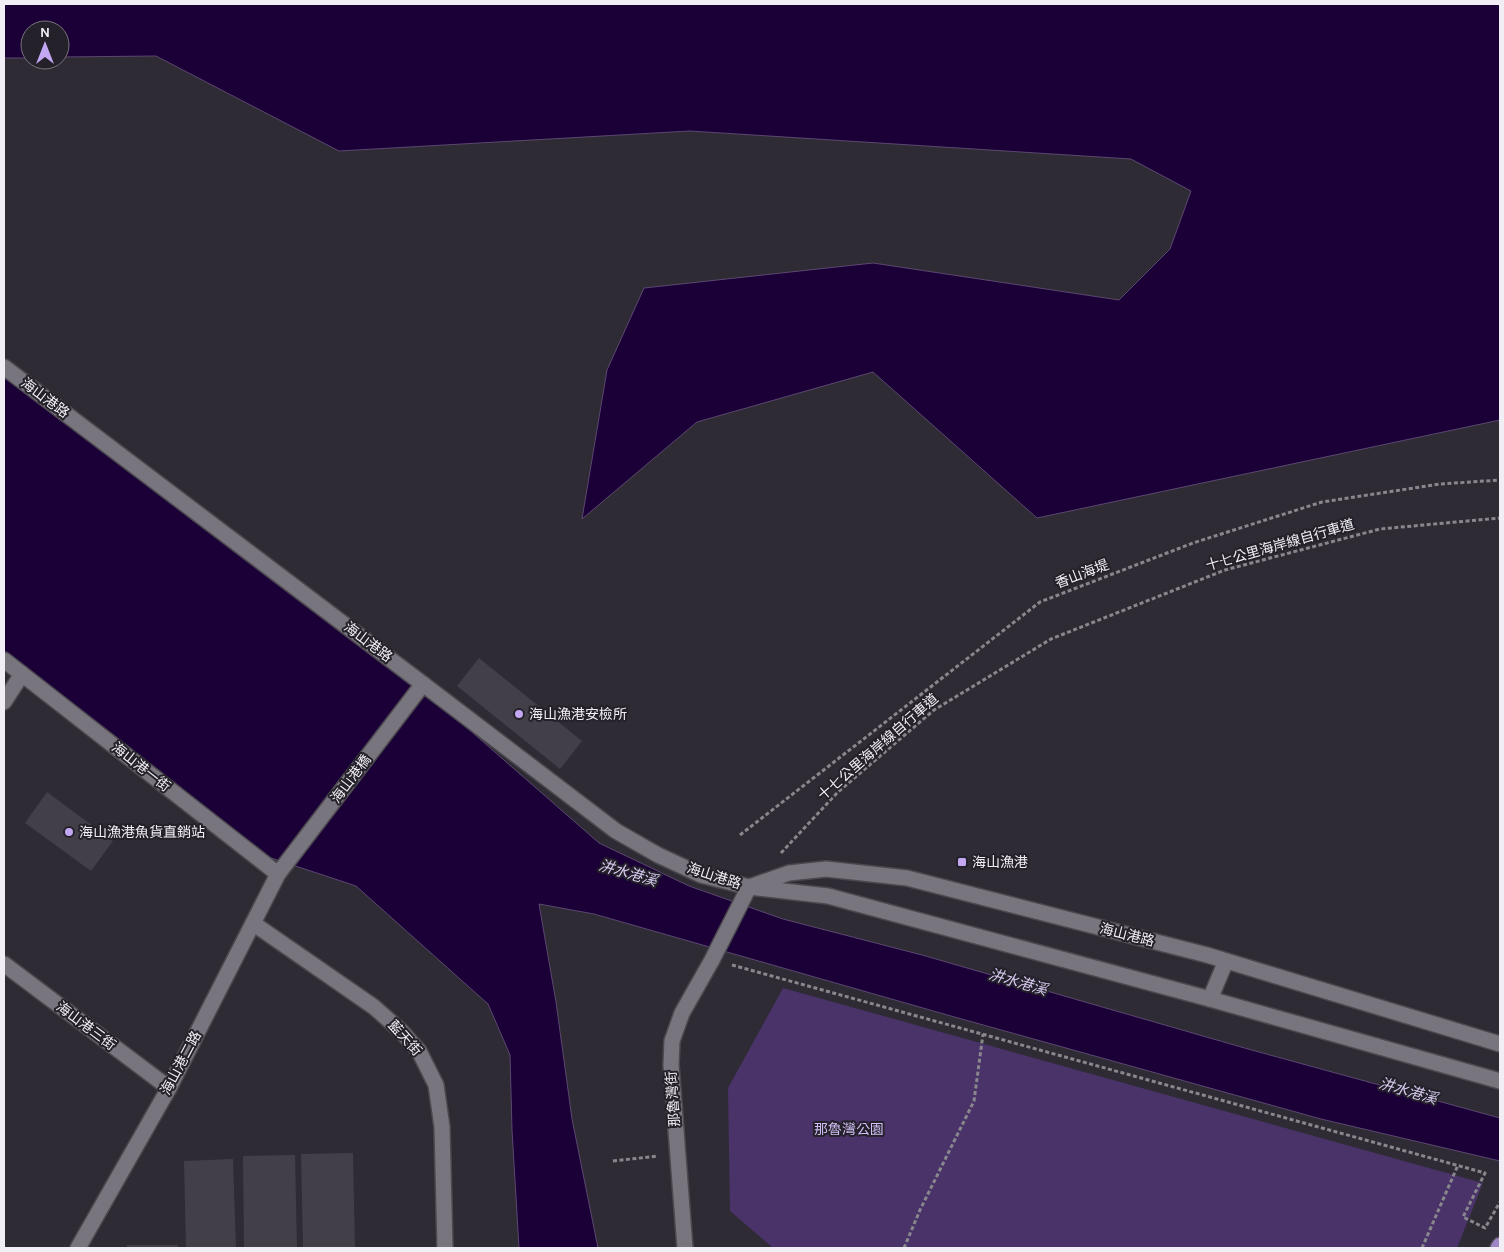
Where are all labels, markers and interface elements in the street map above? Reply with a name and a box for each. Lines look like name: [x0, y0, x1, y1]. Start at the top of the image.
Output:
north arrow: [20, 20, 70, 70]
text: N: [40, 24, 50, 41]
street label: 海山港路: [18, 374, 72, 422]
street label: 十七公里海岸線自行車道: [1204, 516, 1356, 574]
street label: 香山海堤: [1053, 556, 1111, 592]
street label: 海山港路: [341, 618, 395, 666]
street label: 十七公里海岸線自行車道: [814, 690, 942, 804]
place label: 海山漁港安檢所: [529, 706, 627, 723]
marker: 海山漁港安檢所: [513, 708, 525, 720]
street label: 海山港一街: [108, 739, 174, 795]
street label: 海山港橋: [327, 752, 375, 806]
place label: 海山漁港魚貨直銷站: [79, 824, 205, 841]
marker: 海山漁港魚貨直銷站: [63, 826, 75, 838]
place label: 海山漁港: [972, 854, 1028, 871]
water label: 汫水港溪: [597, 856, 661, 890]
marker: 海山漁港: [956, 856, 968, 868]
street label: 海山港路: [685, 859, 743, 893]
street label: 海山港路: [1098, 920, 1156, 950]
water label: 汫水港溪: [987, 965, 1051, 999]
street label: 海山港三街: [53, 998, 119, 1054]
street label: 藍天街: [385, 1017, 425, 1059]
street label: 海山港二路: [157, 1028, 205, 1098]
street label: 那魯灣街: [663, 1070, 683, 1128]
water label: 汫水港溪: [1377, 1074, 1441, 1108]
park label: 那魯灣公園: [814, 1121, 884, 1138]

